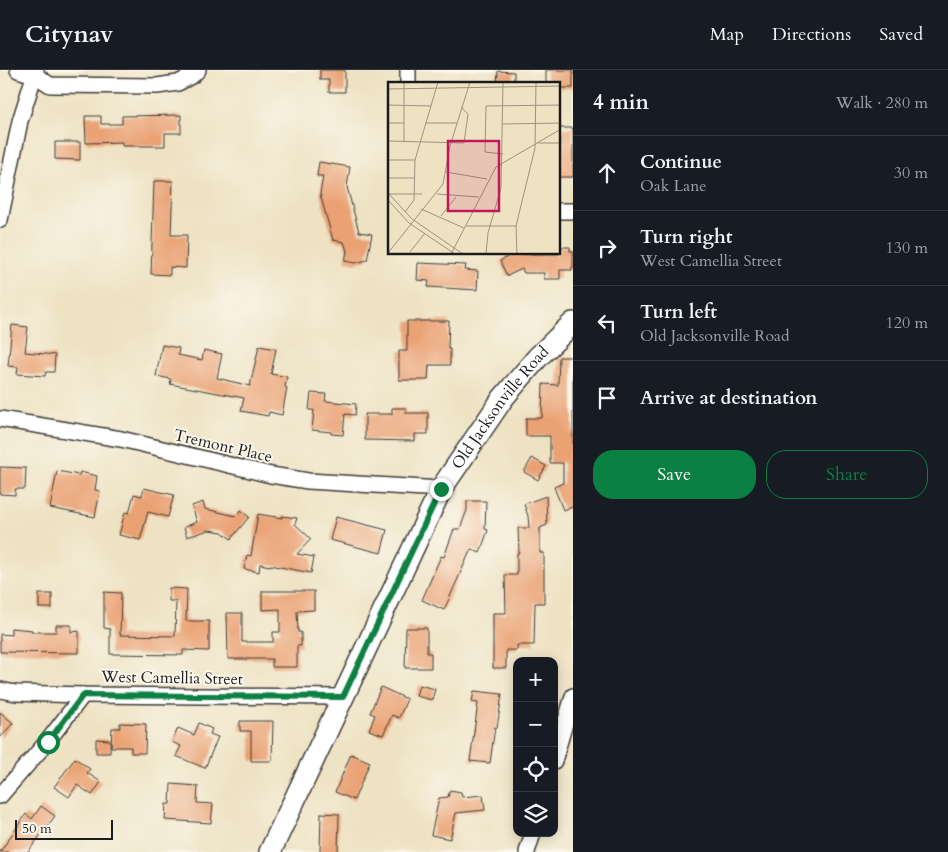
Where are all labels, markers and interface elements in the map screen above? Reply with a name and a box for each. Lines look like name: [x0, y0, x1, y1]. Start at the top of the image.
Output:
text: Citynav: [25, 18, 113, 51]
text: Map: [710, 22, 744, 47]
text: Directions: [772, 22, 851, 47]
text: Saved: [879, 22, 923, 47]
inset map: [388, 82, 560, 255]
text: 4 min: [593, 88, 649, 117]
text: Walk · 280 m: [836, 92, 928, 114]
text: Continue: [640, 149, 722, 175]
icon: ahead: [593, 159, 621, 187]
text: 30 m: [894, 162, 928, 184]
text: Oak Lane: [640, 175, 707, 197]
text: Turn right: [640, 224, 732, 250]
icon: right: [593, 234, 621, 262]
text: 130 m: [886, 237, 928, 259]
text: West Camellia Street: [640, 250, 782, 272]
text: Turn left: [640, 299, 717, 325]
icon: left: [593, 309, 621, 337]
text: 120 m: [886, 312, 928, 334]
text: Old Jacksonville Road: [640, 325, 789, 347]
street label: Old Jacksonville Road: [447, 341, 554, 474]
icon: arrive: [593, 384, 621, 412]
text: Arrive at destination: [640, 385, 817, 411]
street label: Tremont Place: [172, 424, 274, 468]
button: Save: [593, 450, 756, 499]
button: Share: [766, 450, 928, 499]
route end: [430, 478, 453, 501]
map controls: [513, 657, 558, 837]
button: +: [513, 657, 558, 702]
street label: West Camellia Street: [100, 666, 243, 690]
button: −: [513, 702, 558, 747]
route start: [37, 731, 60, 754]
button: locate: [513, 747, 558, 792]
button: layers: [513, 792, 558, 837]
scale bar: [15, 817, 112, 840]
text: 50 m: [22, 819, 52, 838]

